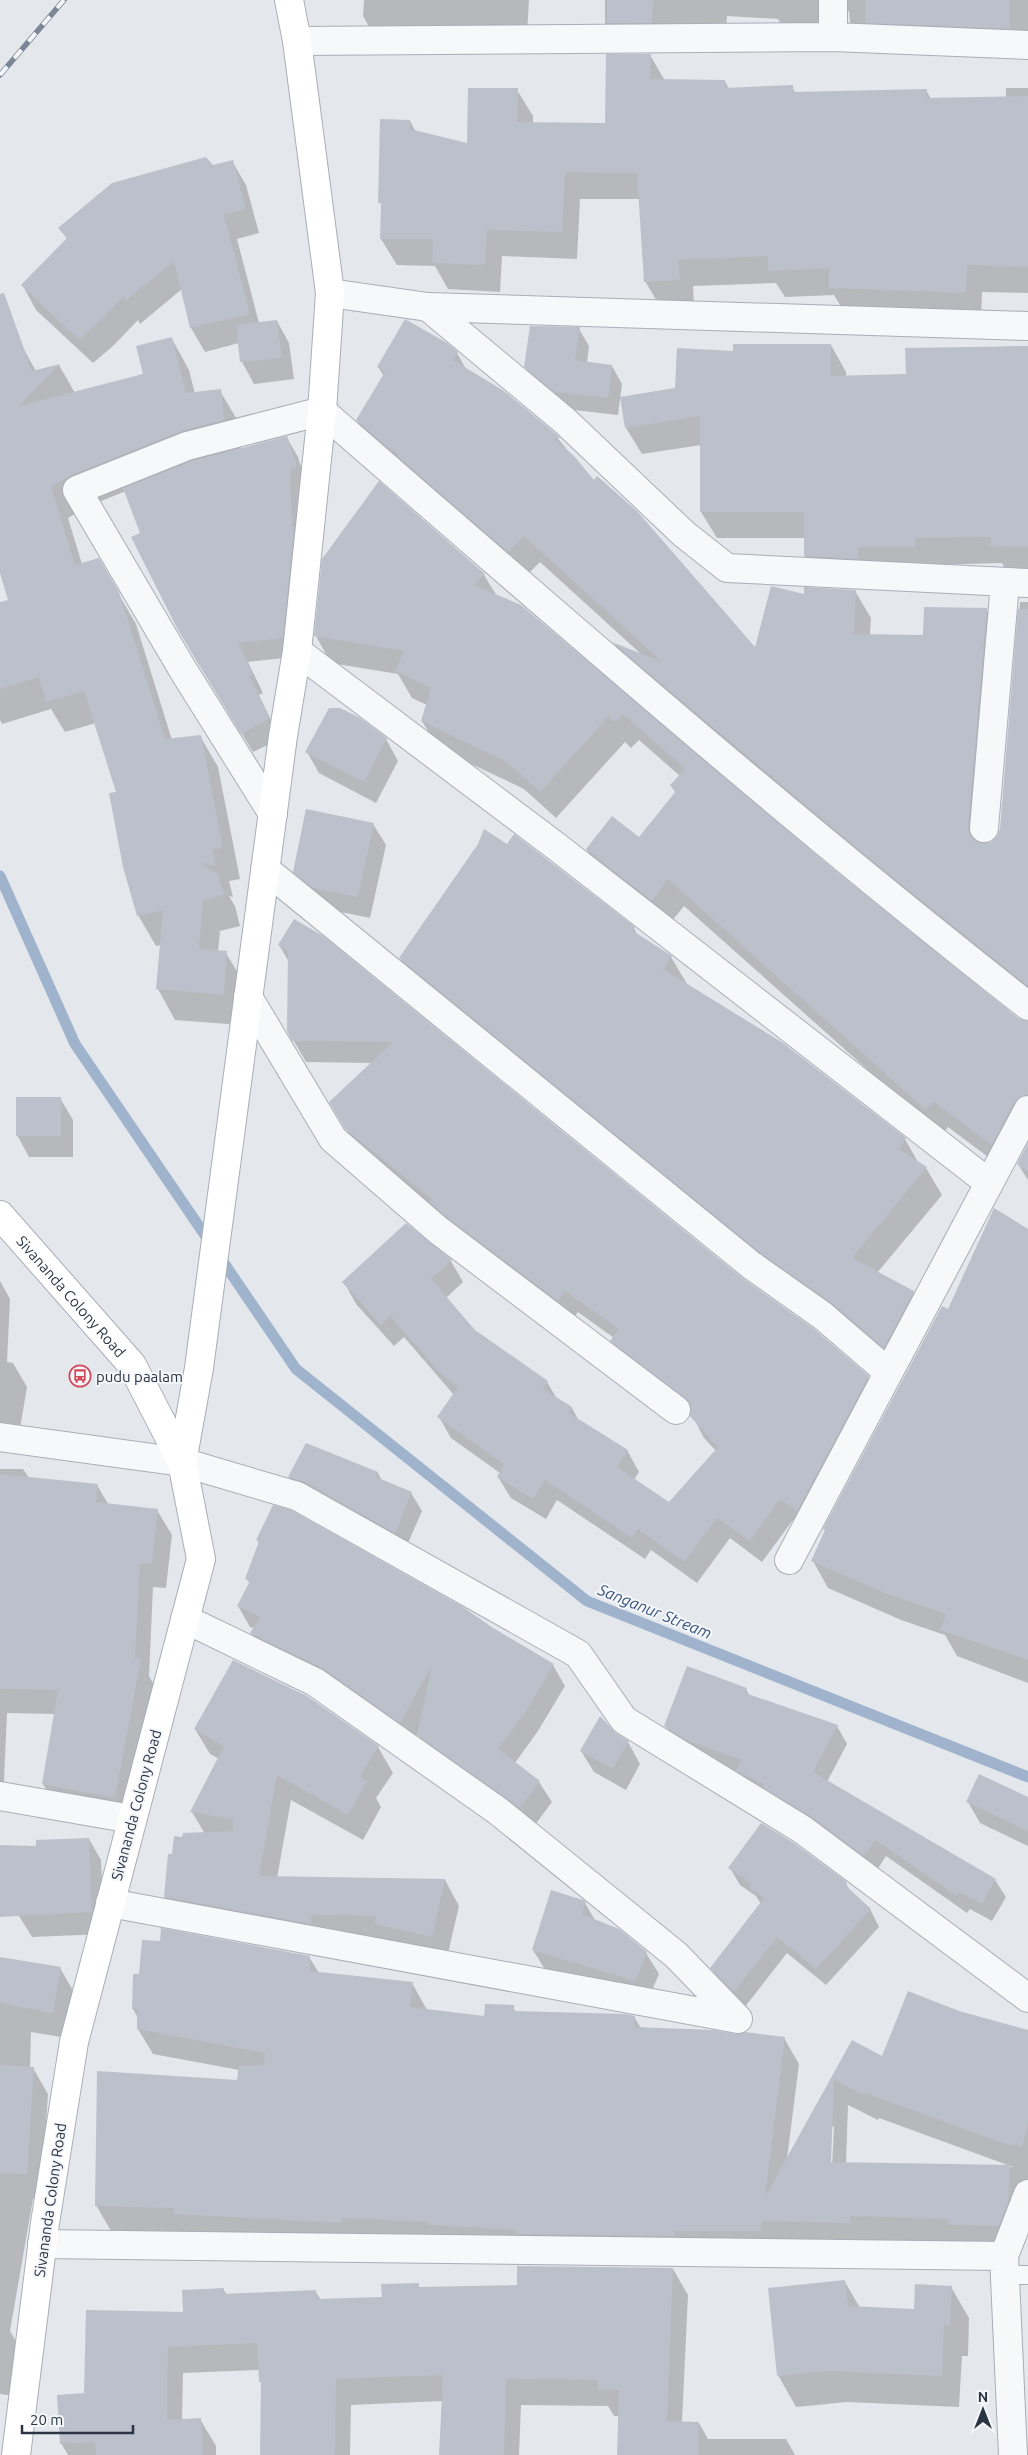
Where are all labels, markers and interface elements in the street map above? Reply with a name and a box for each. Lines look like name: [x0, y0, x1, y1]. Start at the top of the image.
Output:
street label: Sivananda Colony Road: [14, 1232, 129, 1360]
bus stop icon: pudu paalam: [68, 1364, 92, 1388]
place label: pudu paalam: [96, 1368, 183, 1385]
water label: Sanganur Stream: [595, 1580, 714, 1642]
street label: Sivananda Colony Road: [108, 1728, 164, 1882]
street label: Sivananda Colony Road: [31, 2122, 69, 2278]
north arrow: [958, 2385, 1008, 2435]
text: N: [978, 2389, 988, 2405]
scale bar: [22, 2402, 134, 2434]
text: 20 m: [30, 2411, 63, 2428]

